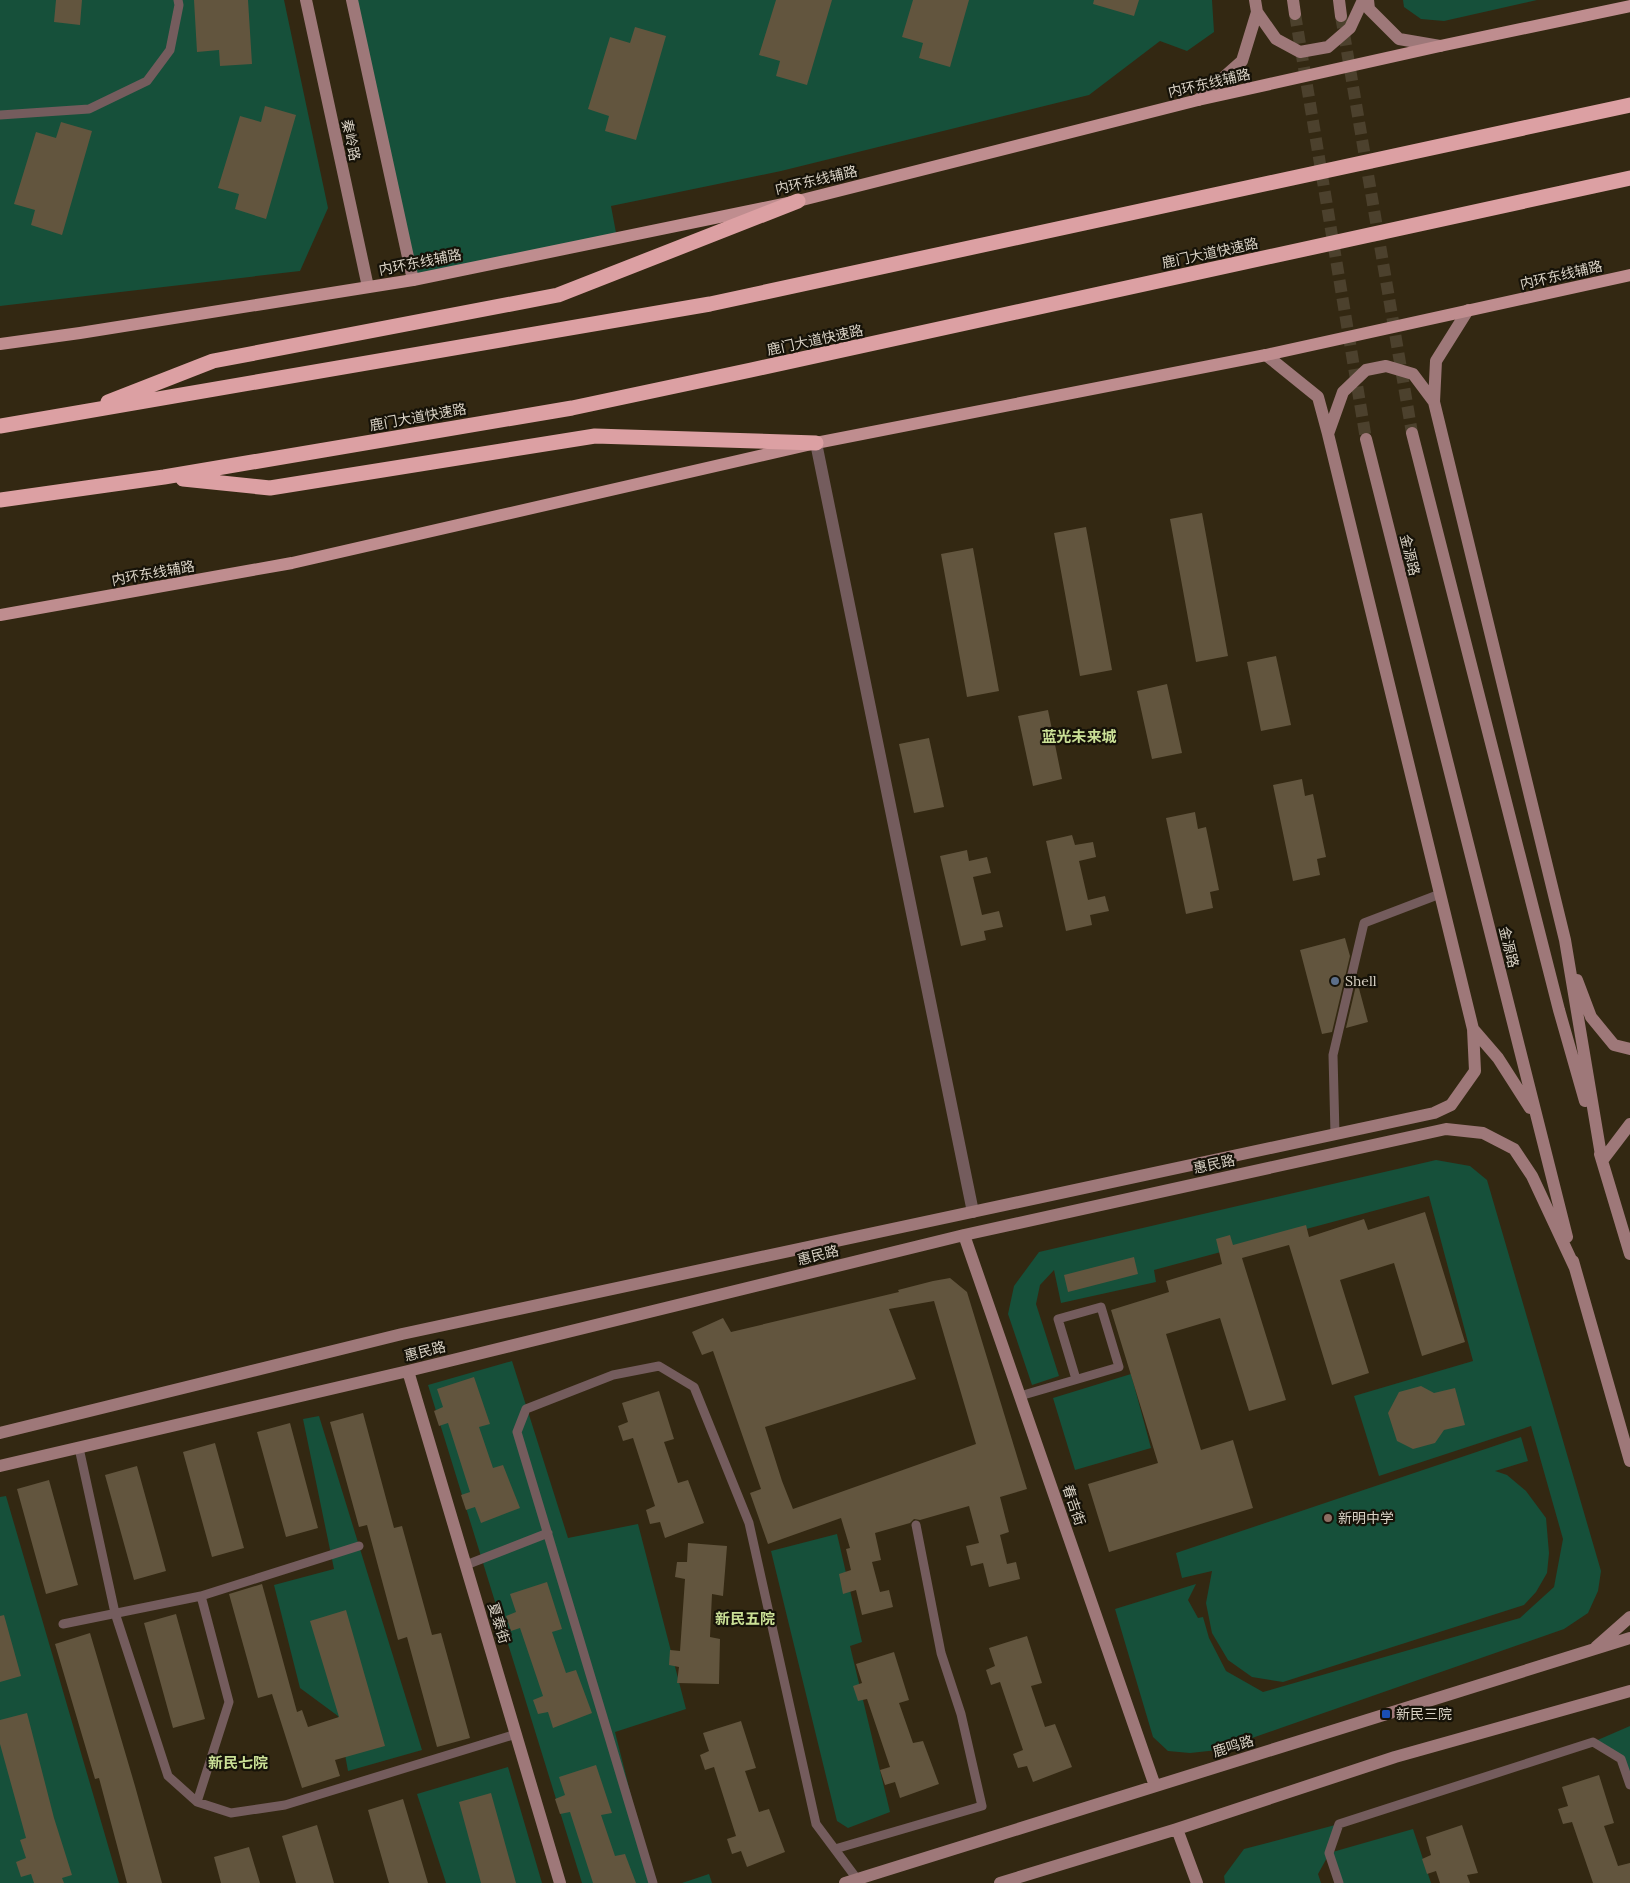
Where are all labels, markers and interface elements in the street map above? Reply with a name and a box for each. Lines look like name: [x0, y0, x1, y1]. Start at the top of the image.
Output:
street label: 内环东线辅路: [1166, 65, 1252, 101]
street label: 秦岭路: [338, 118, 364, 162]
street label: 内环东线辅路: [773, 162, 859, 198]
street label: 鹿门大道快速路: [1160, 234, 1260, 272]
street label: 内环东线辅路: [377, 245, 463, 279]
street label: 内环东线辅路: [1518, 257, 1604, 293]
street label: 鹿门大道快速路: [765, 321, 865, 359]
street label: 鹿门大道快速路: [368, 400, 468, 434]
street label: 金源路: [1396, 532, 1424, 578]
street label: 内环东线辅路: [110, 557, 196, 589]
district label: 蓝光未来城: [1041, 727, 1117, 746]
street label: 金源路: [1495, 924, 1523, 970]
place label: Shell: [1345, 972, 1377, 990]
marker: Shell: [1329, 975, 1341, 987]
street label: 惠民路: [1192, 1151, 1236, 1177]
street label: 惠民路: [795, 1241, 841, 1269]
street label: 惠民路: [402, 1337, 448, 1365]
street label: 春吉街: [1059, 1482, 1089, 1528]
place label: 新明中学: [1338, 1509, 1394, 1527]
marker: 新明中学: [1322, 1512, 1334, 1524]
street label: 夏泰街: [484, 1600, 514, 1646]
district label: 新民五院: [715, 1609, 775, 1628]
place label: 新民三院: [1396, 1705, 1452, 1723]
marker: 新民三院: [1380, 1708, 1392, 1720]
street label: 鹿鸣路: [1210, 1731, 1256, 1761]
district label: 新民七院: [208, 1753, 268, 1772]

